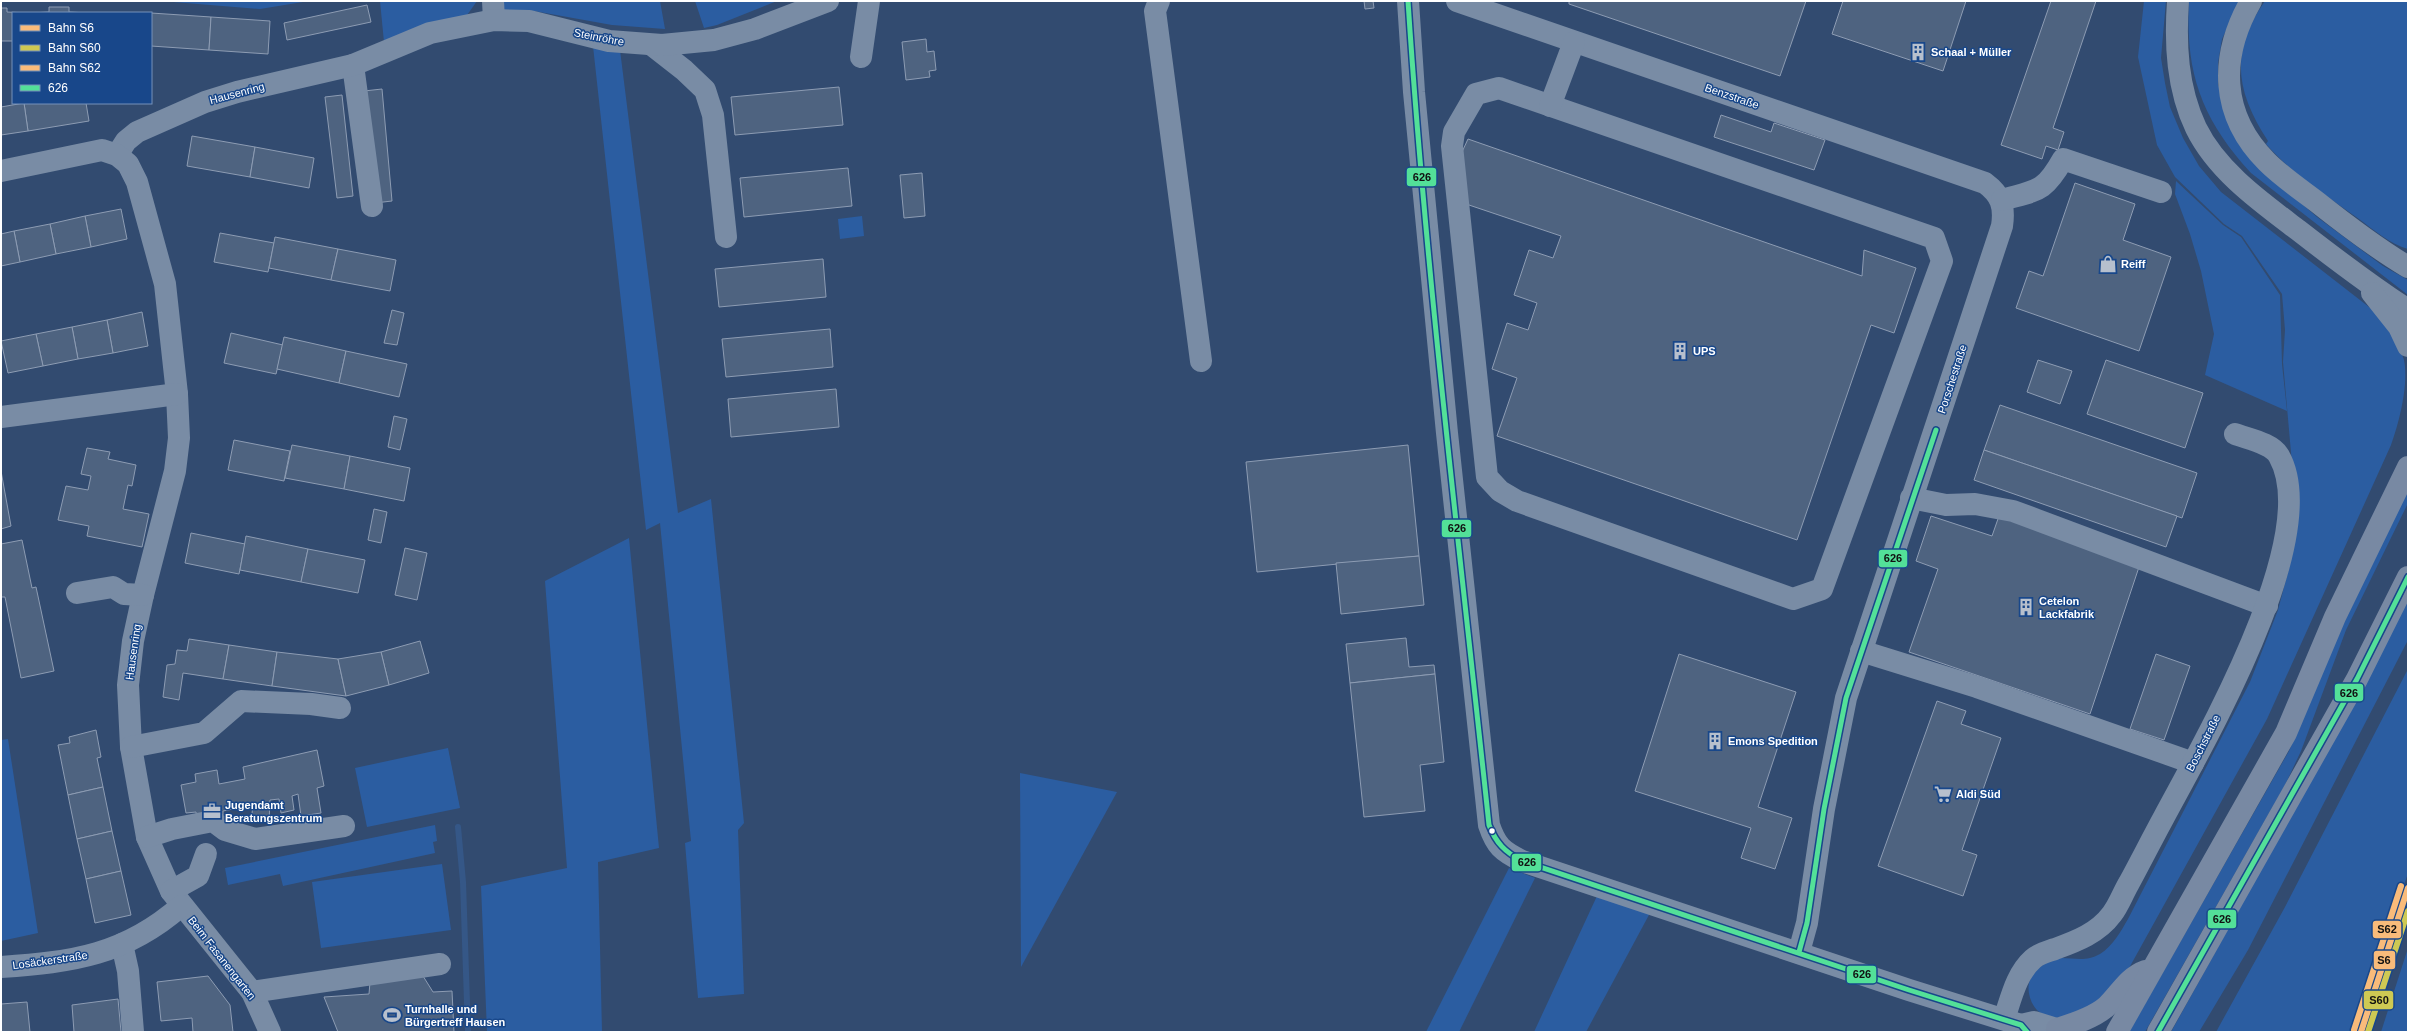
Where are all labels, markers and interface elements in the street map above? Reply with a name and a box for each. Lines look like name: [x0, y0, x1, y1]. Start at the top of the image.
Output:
legend: [12, 12, 152, 104]
text: Bahn S6: [48, 21, 94, 35]
street label: Steinröhre: [573, 26, 625, 48]
text: Bahn S60: [48, 41, 101, 55]
building icon: Schaal + Müller: [1908, 42, 1928, 62]
place label: Schaal + Müller: [1931, 46, 2012, 58]
text: Bahn S62: [48, 61, 101, 75]
street label: Hausenring: [208, 80, 266, 106]
text: 626: [48, 81, 68, 95]
street label: Benzstraße: [1703, 81, 1761, 111]
line badge: 626: [1406, 167, 1437, 187]
text: 626: [1413, 171, 1431, 183]
shop icon: Reiff: [2098, 254, 2118, 274]
place label: Reiff: [2121, 258, 2146, 270]
building icon: UPS: [1670, 341, 1690, 361]
street label: Porschestraße: [1935, 343, 1969, 415]
place label: UPS: [1693, 345, 1716, 357]
line badge: 626: [1441, 519, 1472, 538]
text: 626: [1448, 522, 1466, 534]
line badge: 626: [1878, 549, 1908, 568]
text: 626: [1884, 552, 1902, 564]
place label: Cetelon Lackfabrik: [2039, 595, 2095, 620]
building icon: Cetelon Lackfabrik: [2016, 597, 2036, 617]
street label: Hausenring: [123, 623, 143, 681]
line badge: 626: [2334, 683, 2364, 702]
text: 626: [2340, 687, 2358, 699]
street label: Boschstraße: [2184, 713, 2222, 773]
building icon: Emons Spedition: [1705, 731, 1725, 751]
place label: Emons Spedition: [1728, 735, 1818, 747]
supermarket icon: Aldi Süd: [1933, 784, 1953, 804]
place label: Aldi Süd: [1956, 788, 2001, 800]
place label: Jugendamt Beratungszentrum: [225, 799, 322, 824]
office icon: Jugendamt Beratungszentrum: [202, 801, 222, 821]
unlabelled marker: [1487, 826, 1497, 836]
line badge: 626: [1511, 853, 1542, 872]
text: 626: [1518, 856, 1536, 868]
line badge: 626: [2207, 909, 2237, 929]
text: 626: [2213, 913, 2231, 925]
street label: Beim Fasanengarten: [186, 914, 258, 1002]
line badge: S62: [2372, 920, 2402, 939]
text: S62: [2377, 923, 2397, 935]
street label: Losäckerstraße: [12, 949, 88, 971]
line badge: S6: [2373, 950, 2396, 970]
text: S6: [2377, 954, 2391, 966]
line badge: 626: [1846, 965, 1877, 984]
text: 626: [1853, 968, 1871, 980]
line badge: S60: [2363, 990, 2394, 1010]
text: S60: [2369, 994, 2389, 1006]
place label: Turnhalle und Bürgertreff Hausen: [405, 1003, 506, 1028]
sports icon: Turnhalle und Bürgertreff Hausen: [382, 1005, 402, 1025]

